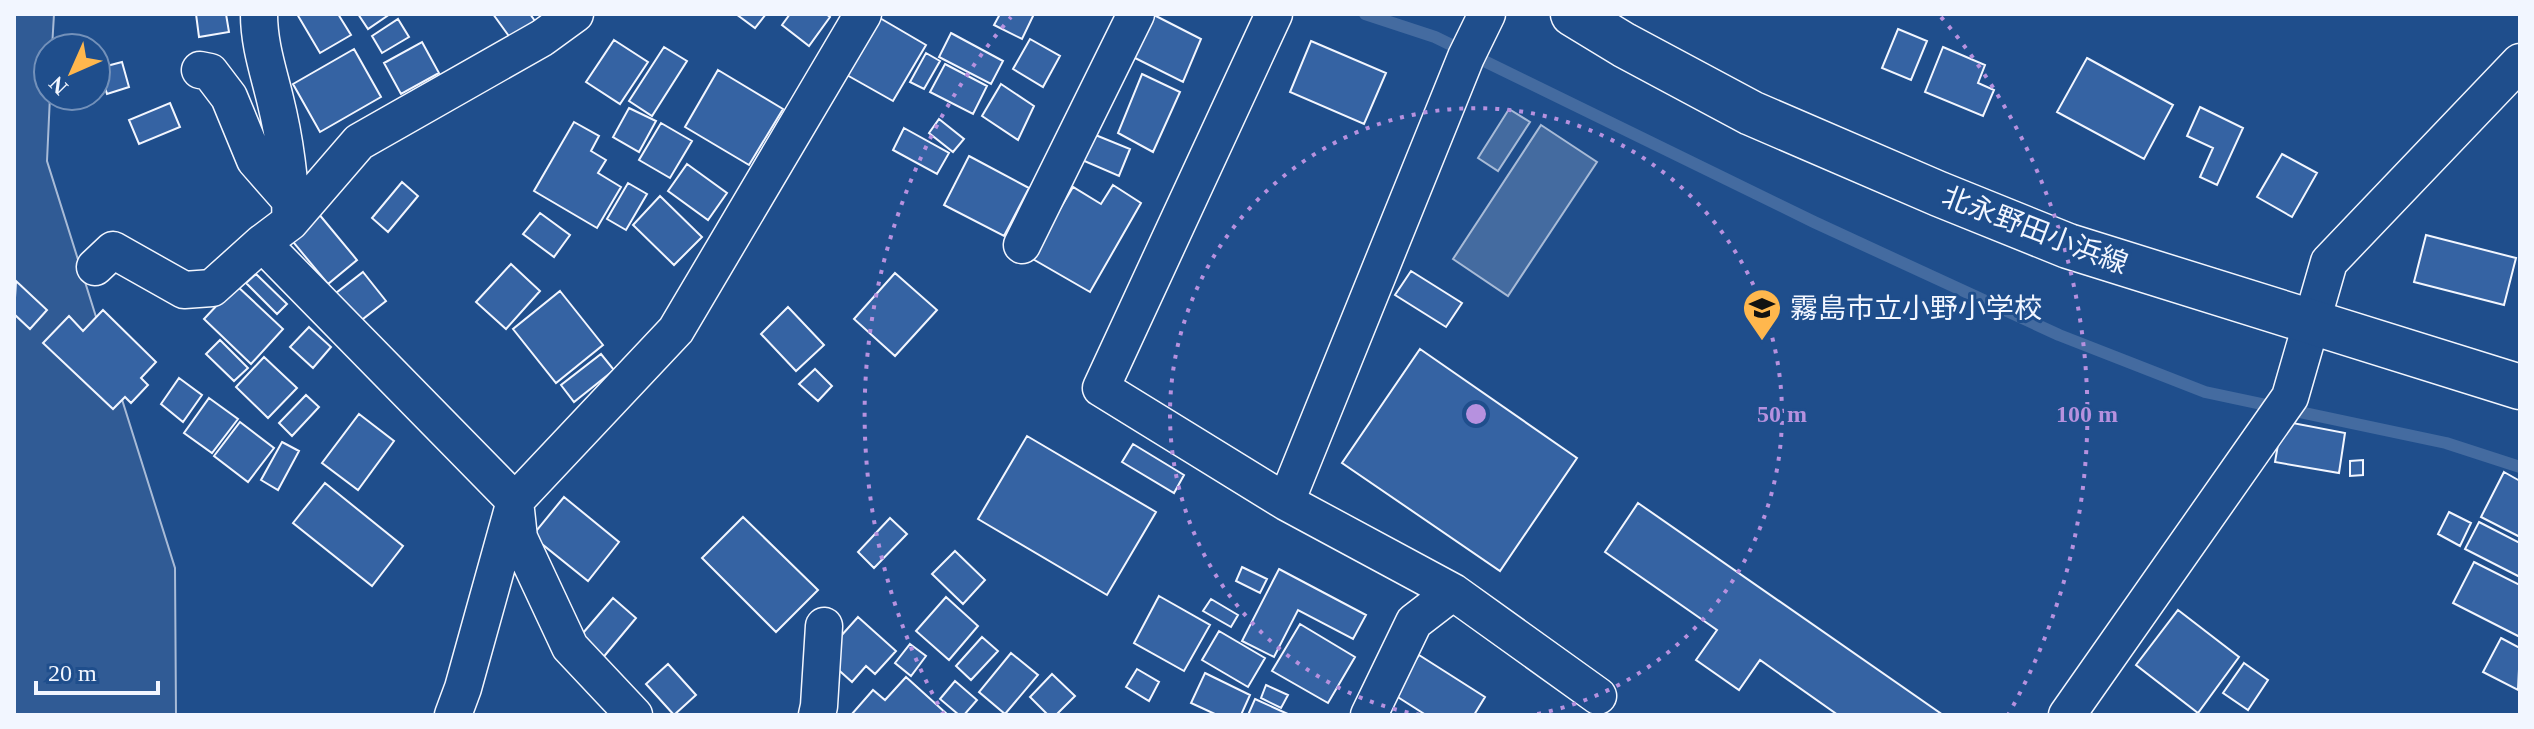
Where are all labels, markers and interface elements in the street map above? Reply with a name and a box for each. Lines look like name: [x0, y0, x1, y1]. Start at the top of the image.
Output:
north arrow: [32, 32, 112, 112]
text: N: [44, 71, 73, 100]
street label: 北永野田小浜線: [1938, 180, 2132, 280]
school or university icon: 霧島市立小野小学校: [1741, 287, 1783, 342]
place label: 霧島市立小野小学校: [1790, 293, 2042, 324]
centre of rings: [1462, 400, 1490, 428]
text: 50 m: [1757, 401, 1807, 427]
text: 100 m: [2056, 401, 2118, 427]
scale bar: [36, 645, 158, 695]
text: 20 m: [48, 660, 97, 686]

